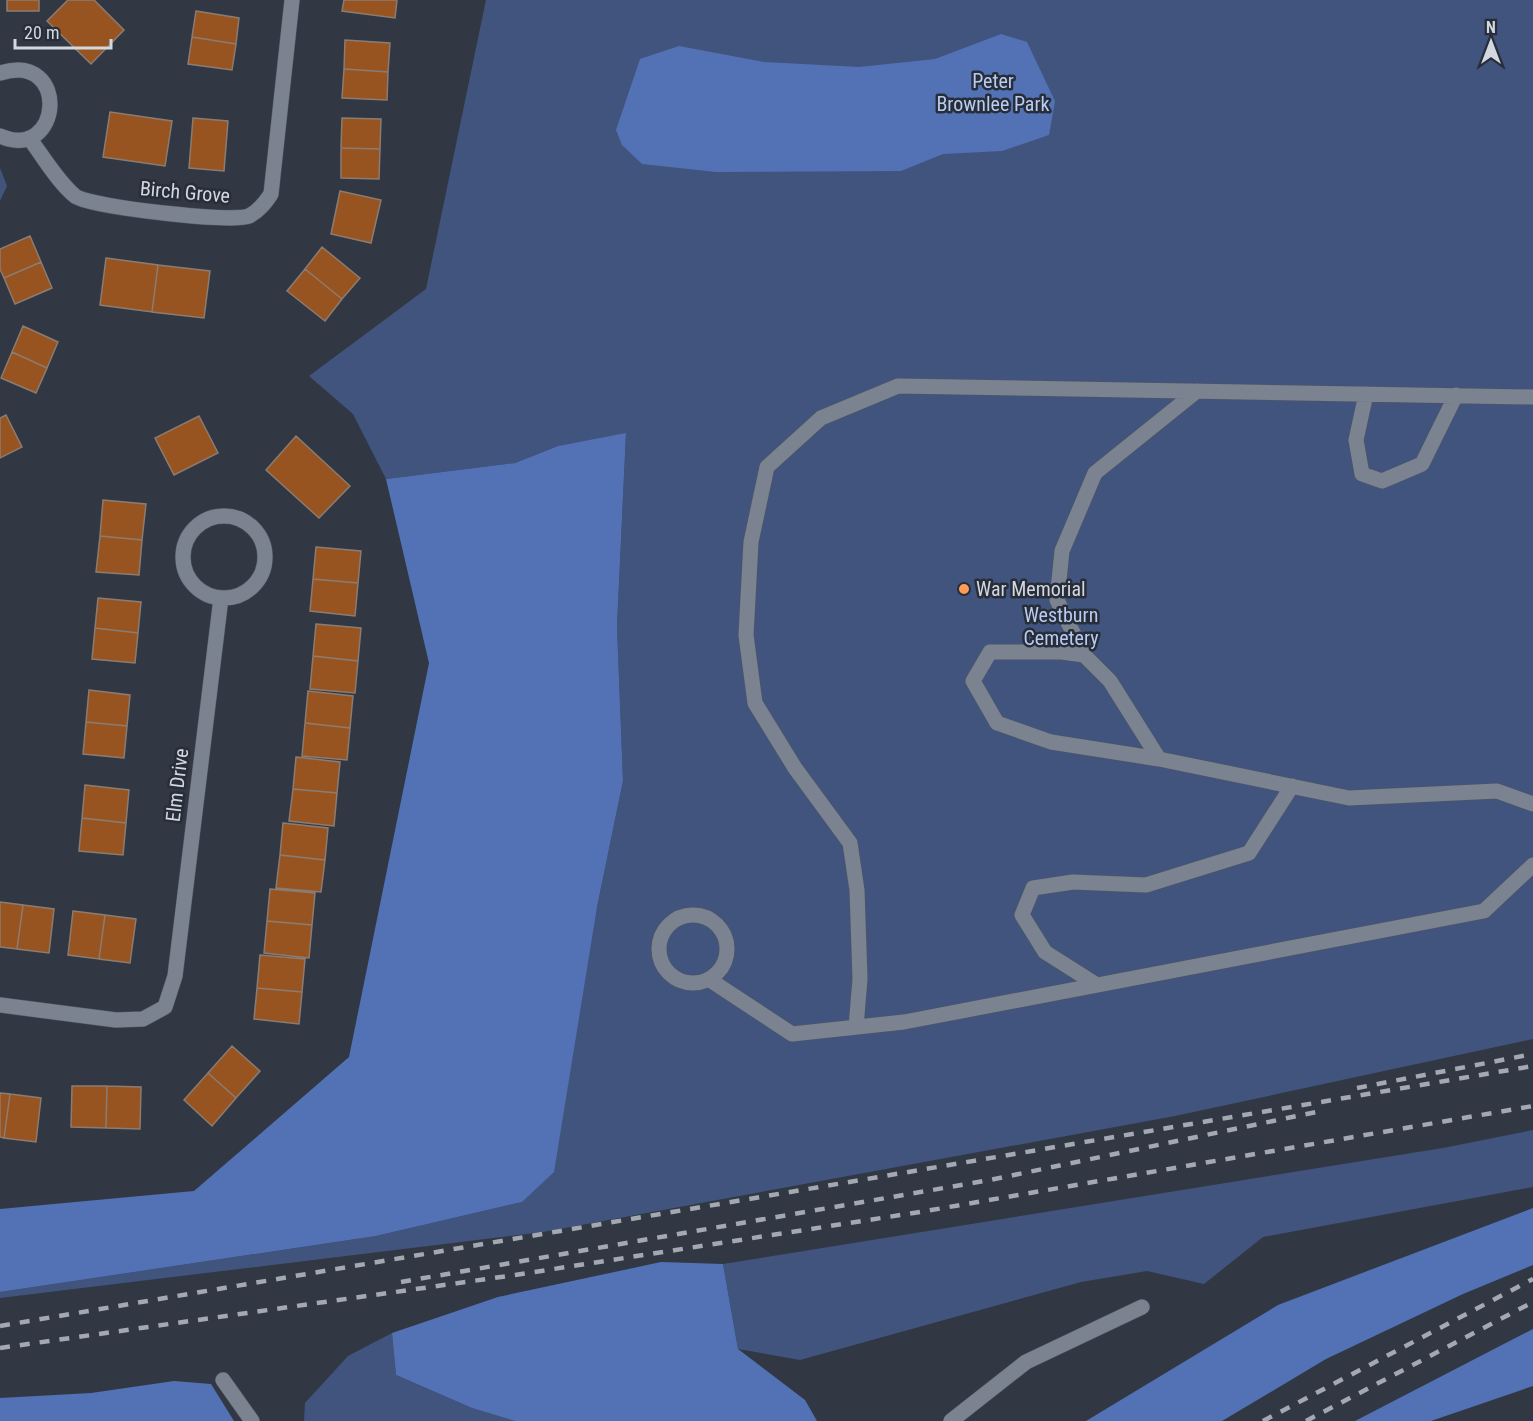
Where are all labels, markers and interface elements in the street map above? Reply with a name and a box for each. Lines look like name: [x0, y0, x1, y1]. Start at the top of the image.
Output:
scale bar: [15, 12, 111, 50]
north arrow: [1461, 12, 1521, 72]
text: N: [1486, 18, 1496, 37]
text: 20 m: [24, 22, 59, 43]
park label: Peter Brownlee Park: [936, 69, 1050, 116]
street label: Birch Grove: [139, 176, 231, 208]
place label: War Memorial: [976, 577, 1086, 601]
marker: War Memorial: [957, 582, 971, 596]
park label: Westburn Cemetery: [1023, 603, 1099, 650]
street label: Elm Drive: [161, 747, 193, 823]

